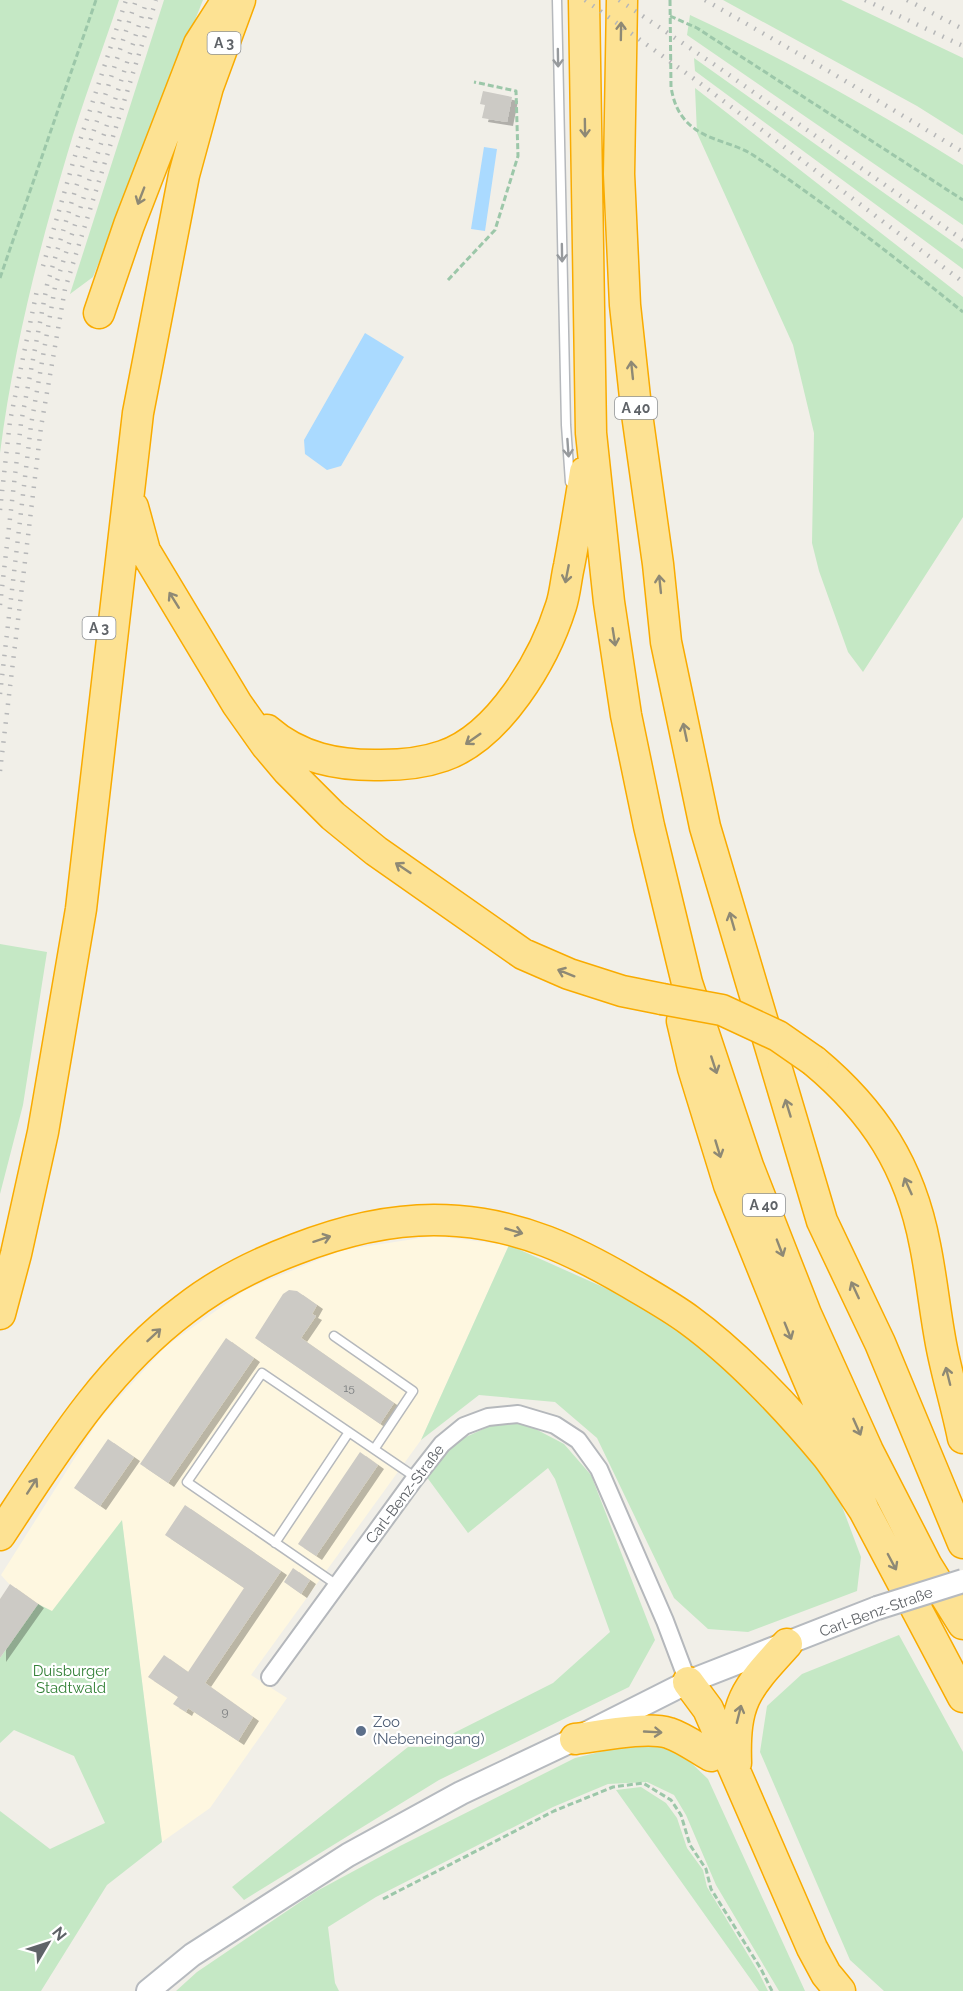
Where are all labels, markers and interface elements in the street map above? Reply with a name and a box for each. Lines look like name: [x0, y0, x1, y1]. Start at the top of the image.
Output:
one-way arrow: [615, 22, 627, 42]
road number: A 3: [208, 32, 240, 54]
one-way arrow: [552, 48, 563, 68]
one-way arrow: [580, 117, 591, 137]
one-way arrow: [135, 186, 146, 204]
one-way arrow: [556, 243, 568, 263]
one-way arrow: [626, 360, 637, 380]
road number: A 40: [615, 397, 657, 419]
one-way arrow: [562, 438, 573, 458]
one-way arrow: [561, 564, 572, 583]
one-way arrow: [654, 574, 665, 594]
one-way arrow: [167, 592, 179, 609]
road number: A 3: [82, 617, 116, 639]
one-way arrow: [609, 627, 620, 647]
one-way arrow: [679, 722, 690, 742]
one-way arrow: [465, 733, 481, 745]
one-way arrow: [395, 862, 411, 874]
one-way arrow: [726, 912, 737, 931]
one-way arrow: [557, 966, 576, 977]
one-way arrow: [710, 1055, 721, 1074]
one-way arrow: [782, 1099, 793, 1118]
one-way arrow: [713, 1139, 724, 1158]
one-way arrow: [902, 1177, 914, 1195]
road number: A 40: [743, 1194, 785, 1216]
one-way arrow: [504, 1225, 523, 1237]
one-way arrow: [312, 1233, 331, 1244]
one-way arrow: [775, 1238, 786, 1257]
one-way arrow: [848, 1282, 860, 1300]
one-way arrow: [783, 1322, 794, 1340]
one-way arrow: [147, 1328, 162, 1342]
one-way arrow: [942, 1367, 954, 1386]
house number: 15: [343, 1381, 355, 1395]
one-way arrow: [852, 1418, 863, 1436]
street label: Carl-Benz-Straße: [362, 1441, 448, 1547]
one-way arrow: [26, 1478, 38, 1495]
one-way arrow: [886, 1553, 898, 1570]
street label: Carl-Benz-Straße: [817, 1583, 935, 1641]
park label: Duisburger Stadtwald: [33, 1662, 110, 1697]
house number: 9: [221, 1705, 229, 1719]
one-way arrow: [733, 1705, 745, 1724]
place label: Zoo (Nebeneingang): [373, 1713, 484, 1748]
marker: Zoo (Nebeneingang): [354, 1724, 368, 1738]
one-way arrow: [643, 1726, 663, 1737]
north arrow: [18, 1913, 78, 1973]
text: N: [48, 1923, 70, 1945]

